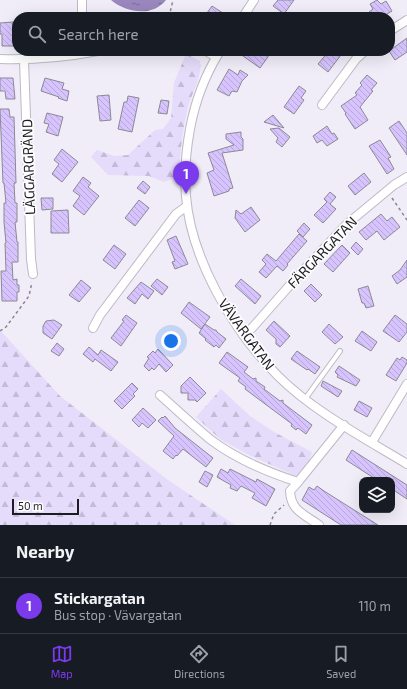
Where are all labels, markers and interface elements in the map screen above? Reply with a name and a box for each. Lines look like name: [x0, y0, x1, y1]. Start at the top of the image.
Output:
search box: [12, 12, 395, 56]
icon: search: [26, 23, 48, 45]
text: Search here: [58, 25, 139, 43]
street label: LÄGGARGRÄND: [18, 119, 38, 215]
pin: 1: [173, 161, 199, 194]
street label: FÄRGARGATAN: [284, 213, 360, 291]
street label: VÄVARGATAN: [215, 295, 279, 373]
your location: [161, 331, 181, 351]
map controls: [359, 477, 395, 513]
button: layers: [359, 477, 395, 513]
scale bar: [12, 497, 79, 516]
text: 50 m: [18, 499, 43, 512]
text: Nearby: [16, 541, 74, 561]
text: Stickargatan: [54, 589, 145, 607]
text: 1: [26, 598, 32, 614]
text: 110 m: [359, 598, 391, 614]
text: Bus stop · Vävargatan: [54, 607, 182, 623]
tab: Map: [51, 643, 73, 680]
tab: Directions: [174, 643, 225, 680]
tab: Saved: [326, 643, 356, 680]

